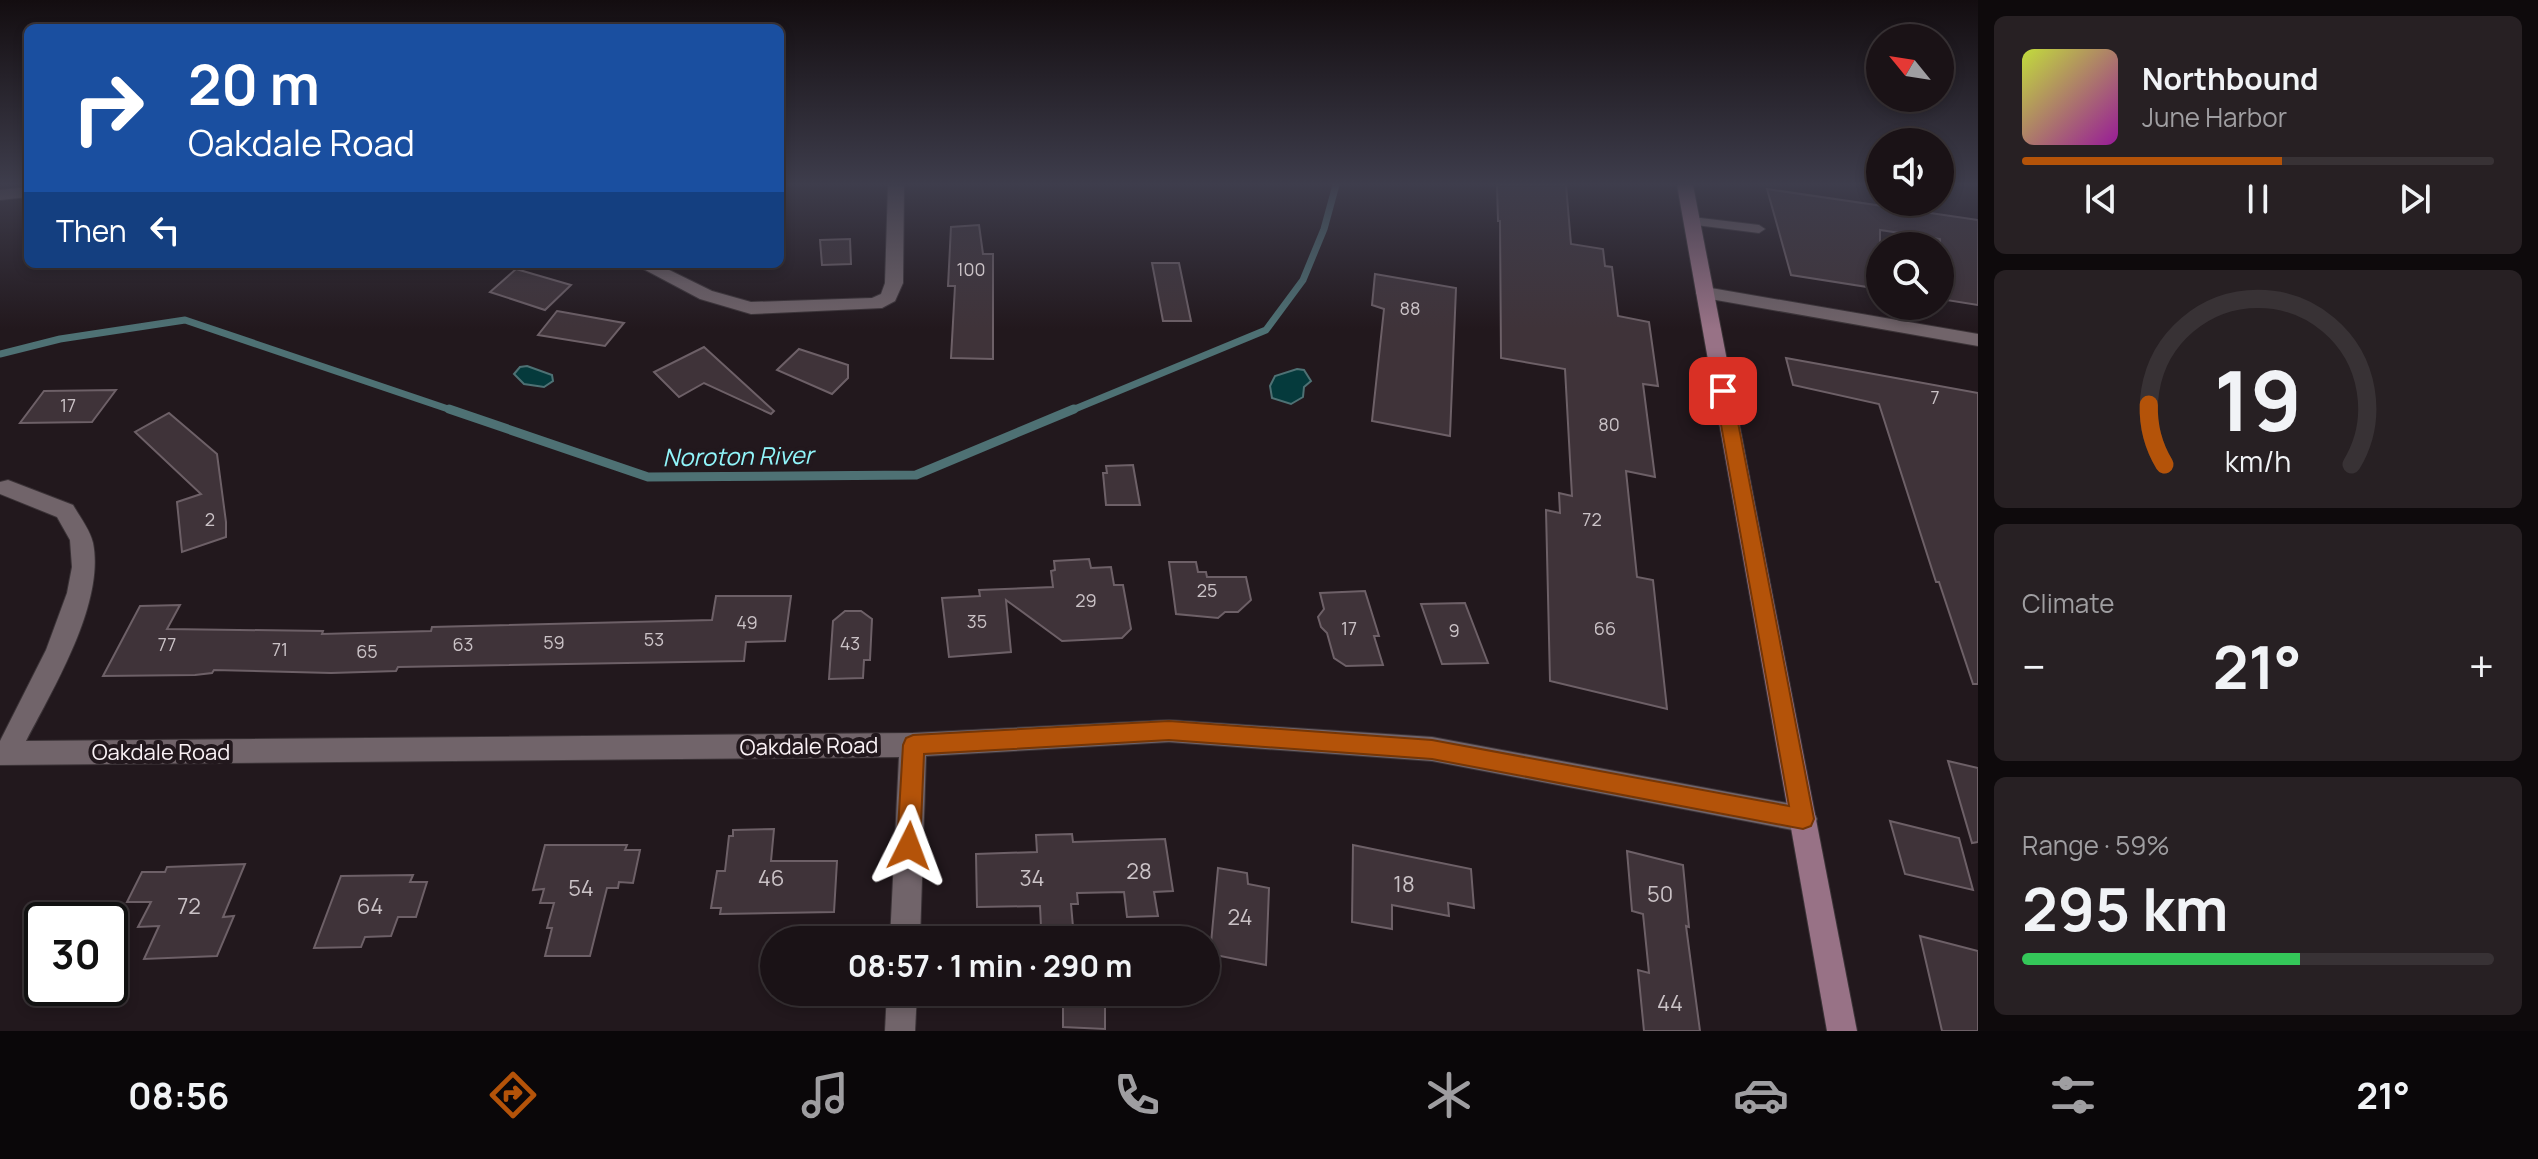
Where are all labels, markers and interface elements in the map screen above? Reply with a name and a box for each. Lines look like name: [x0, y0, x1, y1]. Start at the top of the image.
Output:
north arrow: [1866, 24, 1954, 112]
map controls: [1866, 24, 1954, 320]
text: 20 m: [188, 45, 320, 122]
icon: right: [56, 56, 160, 160]
text: Northbound: [2142, 58, 2319, 99]
text: June Harbor: [2142, 99, 2287, 135]
text: Oakdale Road: [188, 118, 415, 167]
button: sound: [1866, 128, 1954, 216]
icon: previous: [2079, 177, 2123, 221]
icon: pause: [2236, 177, 2280, 221]
icon: next: [2393, 177, 2437, 221]
icon: left: [143, 208, 187, 252]
text: Then: [56, 210, 127, 251]
button: search: [1866, 232, 1954, 320]
house number: 100: [957, 257, 985, 281]
house number: 88: [1400, 296, 1420, 320]
text: 19: [2214, 341, 2302, 455]
pin: [1689, 357, 1757, 425]
icon: arrive: [1701, 369, 1745, 413]
house number: 7: [1930, 385, 1940, 409]
house number: 17: [60, 393, 76, 417]
house number: 80: [1598, 412, 1620, 436]
water label: Noroton River: [662, 438, 817, 473]
text: km/h: [2225, 442, 2291, 481]
house number: 2: [205, 507, 215, 531]
house number: 72: [1582, 507, 1602, 531]
house number: 25: [1197, 578, 1217, 602]
text: Climate: [2022, 585, 2114, 621]
house number: 29: [1075, 588, 1097, 612]
house number: 35: [967, 609, 987, 633]
house number: 49: [736, 610, 758, 634]
house number: 17: [1341, 616, 1357, 640]
house number: 66: [1594, 616, 1616, 640]
house number: 9: [1448, 618, 1460, 642]
text: 21°: [2213, 625, 2302, 707]
house number: 53: [644, 627, 664, 651]
house number: 59: [543, 630, 565, 654]
house number: 43: [840, 631, 860, 655]
house number: 77: [158, 632, 176, 656]
house number: 63: [452, 632, 474, 656]
text: −: [2022, 636, 2046, 696]
text: +: [2469, 636, 2494, 696]
house number: 71: [272, 637, 288, 661]
house number: 65: [356, 639, 378, 663]
street label: Oakdale Road: [739, 730, 879, 762]
street label: Oakdale Road: [92, 737, 230, 767]
position arrow: [867, 804, 951, 888]
text: Range · 59%: [2022, 827, 2170, 863]
house number: 28: [1126, 856, 1152, 886]
house number: 46: [758, 863, 784, 893]
house number: 34: [1019, 863, 1045, 893]
text: 295 km: [2022, 867, 2228, 949]
house number: 18: [1393, 869, 1415, 899]
house number: 54: [568, 873, 594, 903]
house number: 50: [1647, 879, 1673, 909]
house number: 72: [177, 891, 201, 921]
house number: 64: [357, 891, 383, 921]
speed limit sign: 30: [24, 902, 128, 1006]
house number: 24: [1227, 902, 1253, 932]
text: 08:57 · 1 min · 290 m: [848, 945, 1132, 986]
house number: 44: [1657, 988, 1683, 1018]
icon: directions: [485, 1067, 541, 1123]
icon: music: [797, 1067, 853, 1123]
icon: phone: [1109, 1067, 1165, 1123]
icon: climate: [1421, 1067, 1477, 1123]
icon: car: [1733, 1067, 1789, 1123]
icon: filters: [2045, 1067, 2101, 1123]
text: 08:56: [128, 1071, 229, 1120]
text: 21°: [2357, 1071, 2410, 1120]

